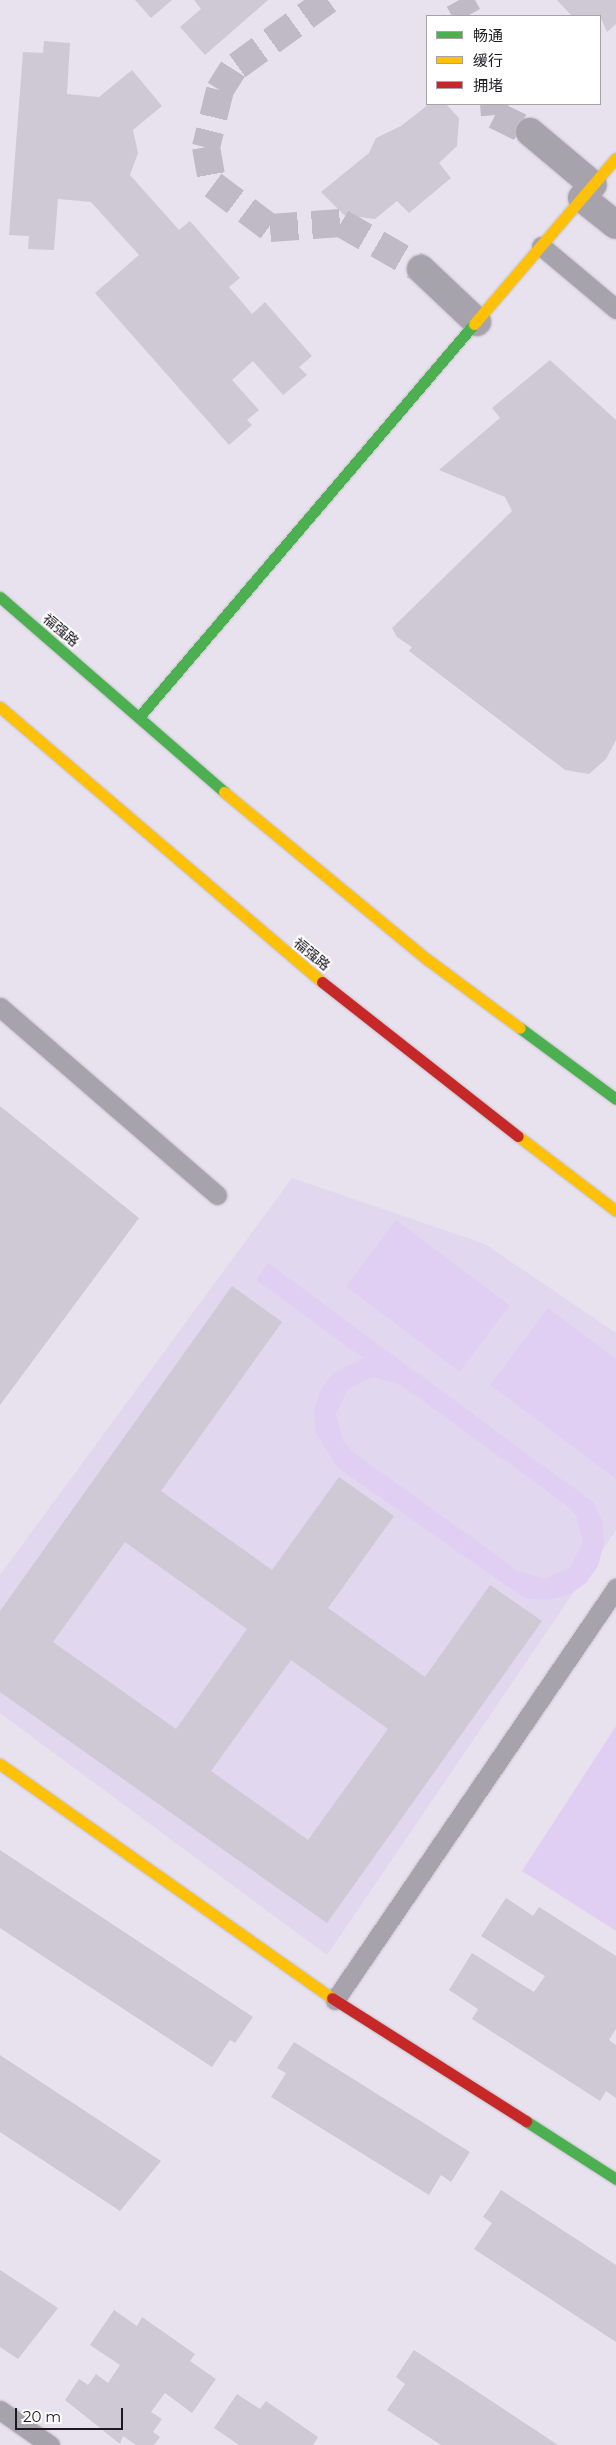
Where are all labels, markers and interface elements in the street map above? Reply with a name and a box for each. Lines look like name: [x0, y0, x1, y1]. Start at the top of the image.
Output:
legend: [426, 15, 601, 105]
text: 畅通: [473, 26, 503, 45]
text: 缓行: [473, 51, 503, 70]
text: 拥堵: [473, 76, 503, 95]
street label: 福强路: [40, 610, 82, 650]
street label: 福强路: [290, 934, 334, 974]
scale bar: [18, 2398, 125, 2430]
text: 20 m: [23, 2407, 61, 2426]

